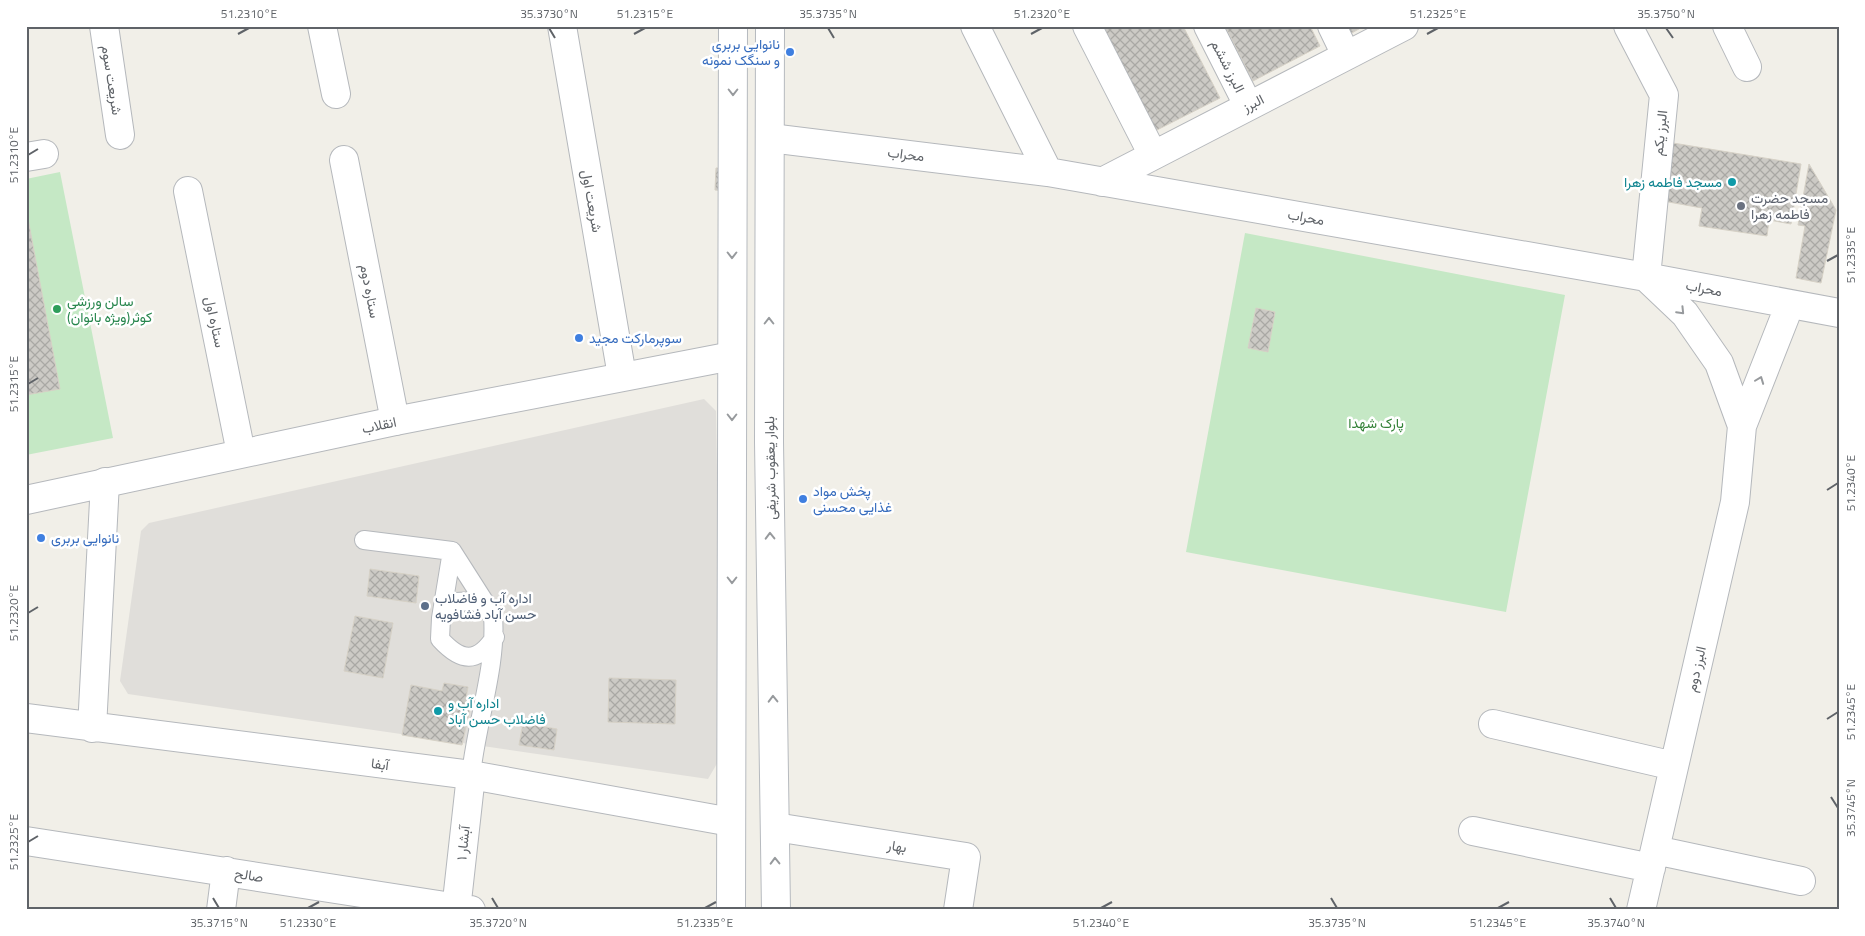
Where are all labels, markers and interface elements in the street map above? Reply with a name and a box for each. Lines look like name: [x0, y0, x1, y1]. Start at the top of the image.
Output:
text: 51.2310°E: [221, 4, 277, 23]
text: 35.3730°N: [520, 4, 578, 23]
text: 51.2315°E: [617, 4, 673, 23]
text: 35.3735°N: [799, 4, 857, 23]
text: 51.2320°E: [1014, 4, 1070, 23]
text: 51.2325°E: [1410, 4, 1466, 23]
text: 35.3750°N: [1637, 4, 1695, 23]
place label: نانوایی بربری و سنگک نمونه: [702, 33, 780, 70]
street label: البرز ششم: [1206, 36, 1251, 96]
street label: شریعت سوم: [97, 43, 128, 116]
marker: نانوایی بربری و سنگک نمونه: [784, 46, 796, 58]
street label: البرز: [1237, 88, 1267, 117]
one-way arrow: [728, 89, 738, 97]
street label: البرز یکم: [1647, 109, 1672, 157]
text: 51.2310°E: [4, 127, 23, 183]
street label: محراب: [886, 141, 926, 166]
street label: شریعت اول: [577, 168, 608, 234]
place label: مسجد فاطمه زهرا: [1624, 171, 1722, 192]
marker: مسجد فاطمه زهرا: [1726, 176, 1738, 188]
place label: مسجد حضرت فاطمه زهرا: [1751, 187, 1828, 224]
marker: مسجد حضرت فاطمه زهرا: [1735, 200, 1747, 212]
street label: محراب: [1286, 203, 1326, 230]
text: 51.2335°E: [1841, 227, 1860, 283]
one-way arrow: [727, 252, 737, 259]
street label: ستاره دوم: [355, 262, 386, 320]
street label: محراب: [1684, 274, 1724, 301]
place label: سالن ورزشی کوثر(ویژه بانوان): [67, 290, 152, 327]
street label: ستاره اول: [200, 294, 231, 349]
marker: سالن ورزشی کوثر(ویژه بانوان): [51, 303, 63, 315]
one-way arrow: [1676, 305, 1685, 314]
one-way arrow: [764, 317, 774, 324]
place label: سوپرمارکت مجید: [589, 327, 682, 348]
marker: سوپرمارکت مجید: [573, 332, 585, 344]
text: 51.2315°E: [4, 356, 23, 412]
one-way arrow: [1754, 377, 1764, 385]
street label: انقلاب: [360, 411, 398, 438]
park label: پارک شهدا: [1348, 412, 1404, 433]
one-way arrow: [727, 414, 737, 422]
street label: بلوار یعقوب شریفی: [758, 416, 781, 520]
text: 51.2340°E: [1841, 455, 1860, 511]
place label: پخش مواد غذایی محسنی: [813, 480, 892, 517]
marker: پخش مواد غذایی محسنی: [797, 493, 809, 505]
place label: نانوایی بربری: [51, 527, 119, 548]
marker: نانوایی بربری: [35, 532, 47, 544]
one-way arrow: [765, 532, 776, 540]
one-way arrow: [727, 576, 737, 584]
text: 51.2320°E: [4, 585, 23, 641]
place label: اداره آب و فاضلاب حسن آباد فشافویه: [435, 587, 536, 624]
marker: اداره آب و فاضلاب حسن آباد فشافویه: [419, 600, 431, 612]
street label: البرز دوم: [1680, 644, 1711, 694]
text: 51.2345°E: [1841, 684, 1860, 740]
place label: اداره آب و فاضلاب حسن آباد: [448, 692, 546, 729]
one-way arrow: [768, 694, 778, 702]
marker: اداره آب و فاضلاب حسن آباد: [432, 705, 444, 717]
street label: آبفا: [370, 752, 392, 775]
text: 35.3745°N: [1841, 779, 1860, 837]
text: 51.2325°E: [4, 814, 23, 870]
street label: آبشار ۱: [450, 823, 475, 861]
street label: بهار: [885, 833, 908, 857]
one-way arrow: [770, 857, 780, 864]
street label: صالح: [233, 862, 265, 888]
text: 35.3715°N: [190, 913, 248, 932]
text: 51.2330°E: [280, 913, 336, 932]
text: 35.3720°N: [469, 913, 527, 932]
text: 51.2335°E: [677, 913, 733, 932]
text: 51.2340°E: [1073, 913, 1129, 932]
text: 35.3735°N: [1308, 913, 1366, 932]
text: 51.2345°E: [1470, 913, 1526, 932]
text: 35.3740°N: [1587, 913, 1645, 932]

